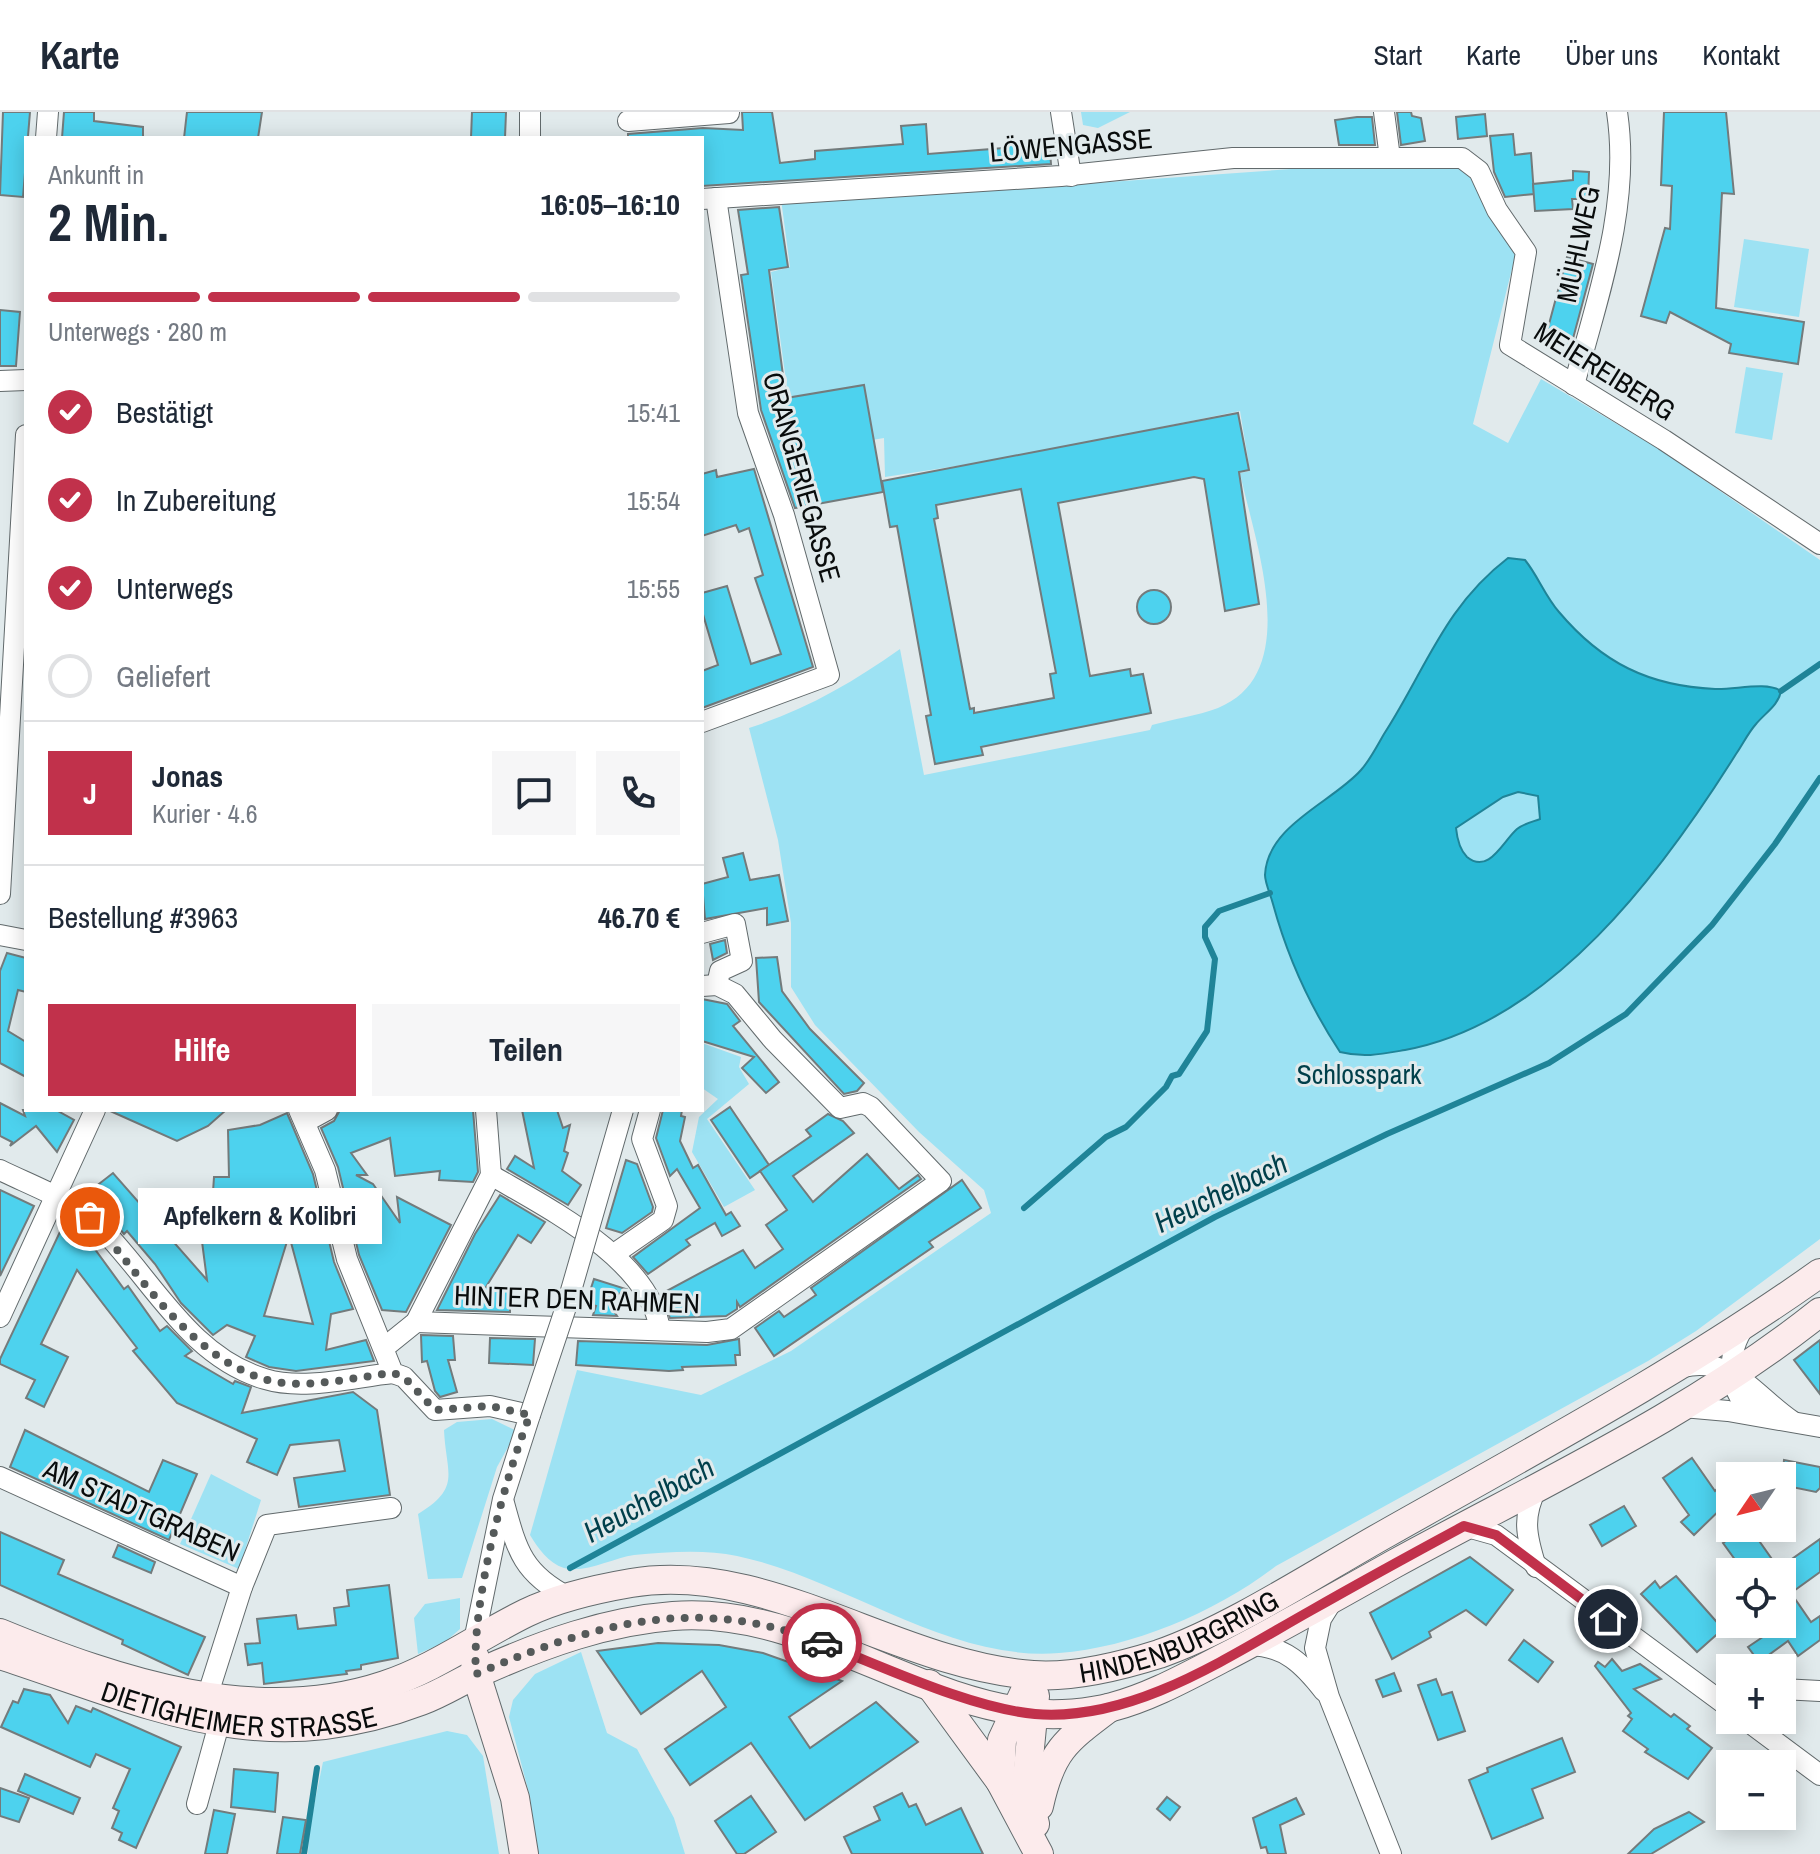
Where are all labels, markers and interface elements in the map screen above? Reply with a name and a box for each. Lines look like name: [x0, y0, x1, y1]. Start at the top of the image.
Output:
text: Karte: [40, 30, 120, 81]
text: Start: [1374, 36, 1422, 74]
text: Karte: [1466, 36, 1521, 74]
text: Über uns: [1565, 36, 1658, 74]
text: Kontakt: [1702, 36, 1780, 74]
street label: LÖWENGASSE: [988, 119, 1154, 171]
text: Ankunft in: [48, 157, 144, 192]
street label: MÜHLWEG: [1547, 182, 1609, 306]
text: 16:05–16:10: [541, 184, 680, 224]
text: 2 Min.: [48, 187, 169, 257]
street label: MEIEREIBERG: [1527, 313, 1683, 429]
text: Unterwegs · 280 m: [48, 314, 227, 349]
street label: ORANGERIEGASSE: [754, 368, 850, 586]
icon: check: [48, 390, 92, 434]
text: Bestätigt: [116, 392, 213, 432]
text: 15:41: [627, 395, 680, 430]
icon: check: [48, 478, 92, 522]
text: In Zubereitung: [116, 480, 276, 520]
text: 15:54: [627, 483, 680, 518]
icon: check: [48, 566, 92, 610]
text: Unterwegs: [116, 568, 234, 608]
text: 15:55: [627, 571, 680, 606]
text: Geliefert: [116, 656, 210, 696]
button: chat: [492, 751, 576, 835]
button: phone: [596, 751, 680, 835]
text: Jonas: [152, 756, 223, 796]
text: J: [83, 773, 97, 813]
text: Kurier · 4.6: [152, 796, 257, 831]
text: Bestellung #3963: [48, 897, 238, 937]
text: 46.70 €: [598, 897, 680, 937]
button: Hilfe: [48, 1004, 356, 1096]
button: Teilen: [372, 1004, 680, 1096]
park label: Schlosspark: [1296, 1055, 1422, 1093]
water label: Heuchelbach: [1147, 1143, 1294, 1242]
pin: [56, 1183, 124, 1251]
callout: Apfelkern & Kolibri: [138, 1189, 382, 1245]
icon: bag: [68, 1195, 112, 1239]
text: Apfelkern & Kolibri: [163, 1198, 357, 1233]
street label: HINTER DEN RAHMEN: [453, 1276, 701, 1322]
water label: Heuchelbach: [576, 1447, 721, 1551]
street label: AM STADTGRABEN: [37, 1449, 246, 1570]
north arrow: [1716, 1462, 1796, 1542]
map controls: [1716, 1462, 1796, 1830]
button: locate: [1716, 1558, 1796, 1638]
street label: HINDENBURGRING: [1076, 1581, 1285, 1692]
pin: [1574, 1585, 1642, 1653]
icon: home: [1586, 1597, 1630, 1641]
courier: [782, 1603, 862, 1683]
icon: car: [800, 1621, 844, 1665]
button: +: [1716, 1654, 1796, 1734]
street label: DIETIGHEIMER STRASSE: [96, 1672, 381, 1746]
button: −: [1716, 1750, 1796, 1830]

